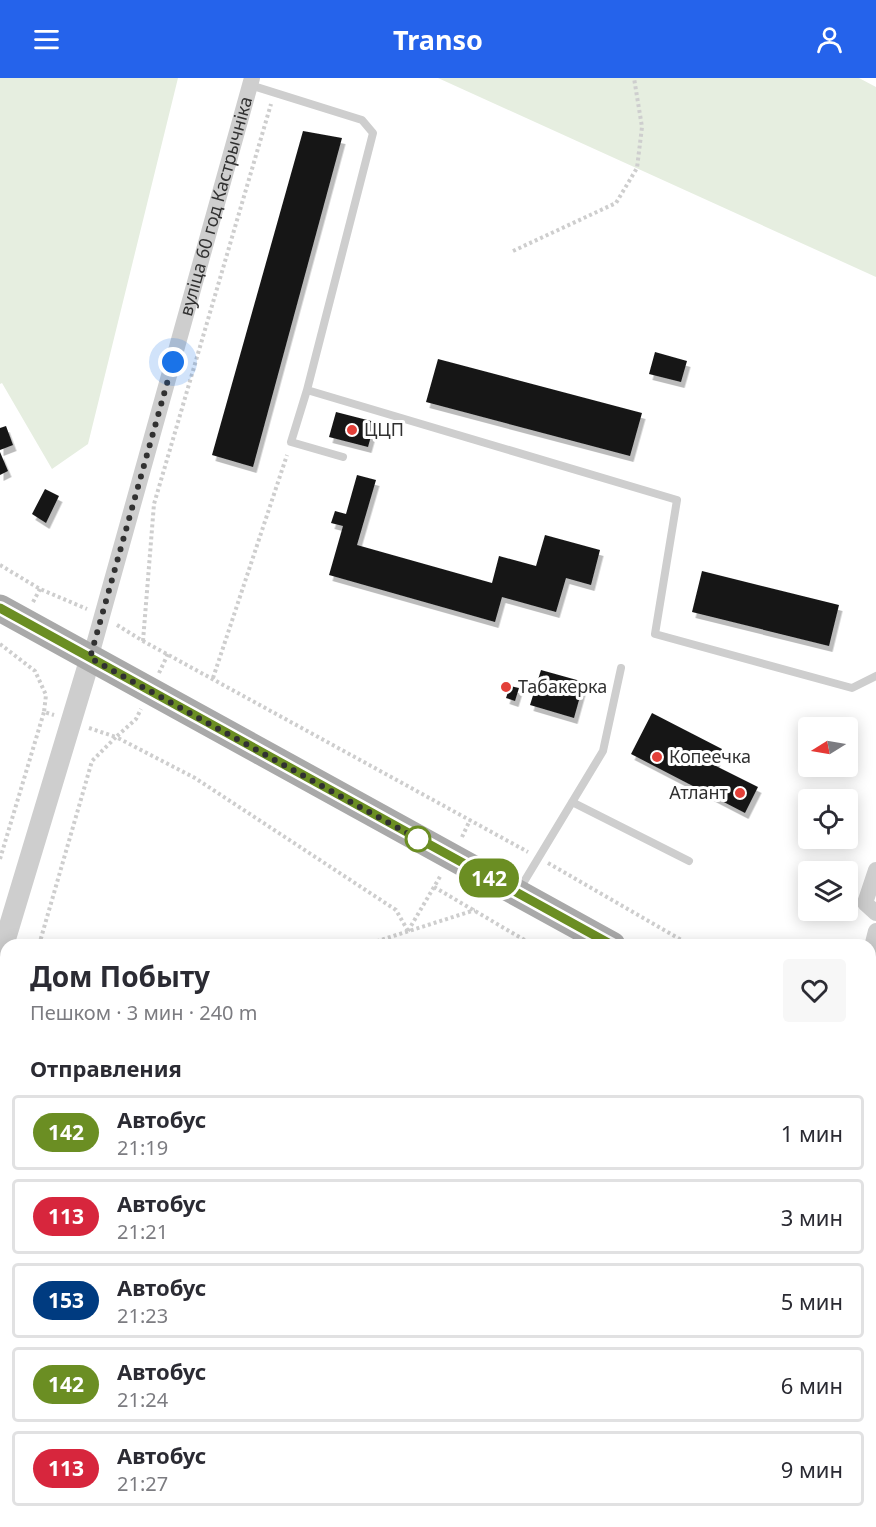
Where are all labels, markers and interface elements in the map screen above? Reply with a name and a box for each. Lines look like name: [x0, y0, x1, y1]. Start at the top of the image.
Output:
text: Transo: [393, 21, 483, 58]
icon: menu: [30, 23, 63, 56]
icon: person: [813, 23, 846, 56]
street label: вуліца 60 год Кастрычніка: [173, 94, 257, 318]
your location: [158, 347, 188, 377]
place label: ЦЦП: [364, 417, 404, 441]
marker: ЦЦП: [345, 423, 359, 437]
place label: Табакерка: [518, 674, 607, 698]
marker: Табакерка: [499, 680, 513, 694]
north arrow: [798, 717, 858, 777]
map controls: [798, 717, 858, 921]
place label: Копеечка: [669, 744, 751, 768]
marker: Копеечка: [650, 750, 664, 764]
place label: Атлант: [669, 780, 729, 804]
marker: Атлант: [733, 786, 747, 800]
button: locate: [798, 789, 858, 849]
unlabelled marker: [405, 826, 431, 852]
line badge: 142: [454, 858, 524, 898]
button: layers: [798, 861, 858, 921]
text: 142: [471, 864, 507, 892]
text: Дом Побыту: [30, 957, 210, 995]
button: heart: [783, 959, 846, 1022]
text: Пешком · 3 мин · 240 m: [30, 999, 257, 1026]
text: Отправления: [30, 1053, 182, 1083]
text: Автобус: [117, 1104, 206, 1134]
text: 142: [48, 1118, 84, 1146]
text: 1 мин: [781, 1118, 843, 1148]
text: 21:19: [117, 1134, 168, 1161]
text: Автобус: [117, 1188, 206, 1218]
text: 113: [48, 1202, 84, 1230]
text: 3 мин: [781, 1202, 843, 1232]
text: 21:21: [117, 1218, 168, 1245]
text: Автобус: [117, 1272, 206, 1302]
text: 153: [48, 1286, 84, 1314]
text: 5 мин: [781, 1286, 843, 1316]
text: 21:23: [117, 1302, 168, 1329]
text: Автобус: [117, 1356, 206, 1386]
text: 142: [48, 1370, 84, 1398]
text: 6 мин: [781, 1370, 843, 1400]
text: 21:24: [117, 1386, 168, 1413]
text: Автобус: [117, 1440, 206, 1470]
text: 113: [48, 1454, 84, 1482]
text: 9 мин: [781, 1454, 843, 1484]
text: 21:27: [117, 1470, 168, 1497]

